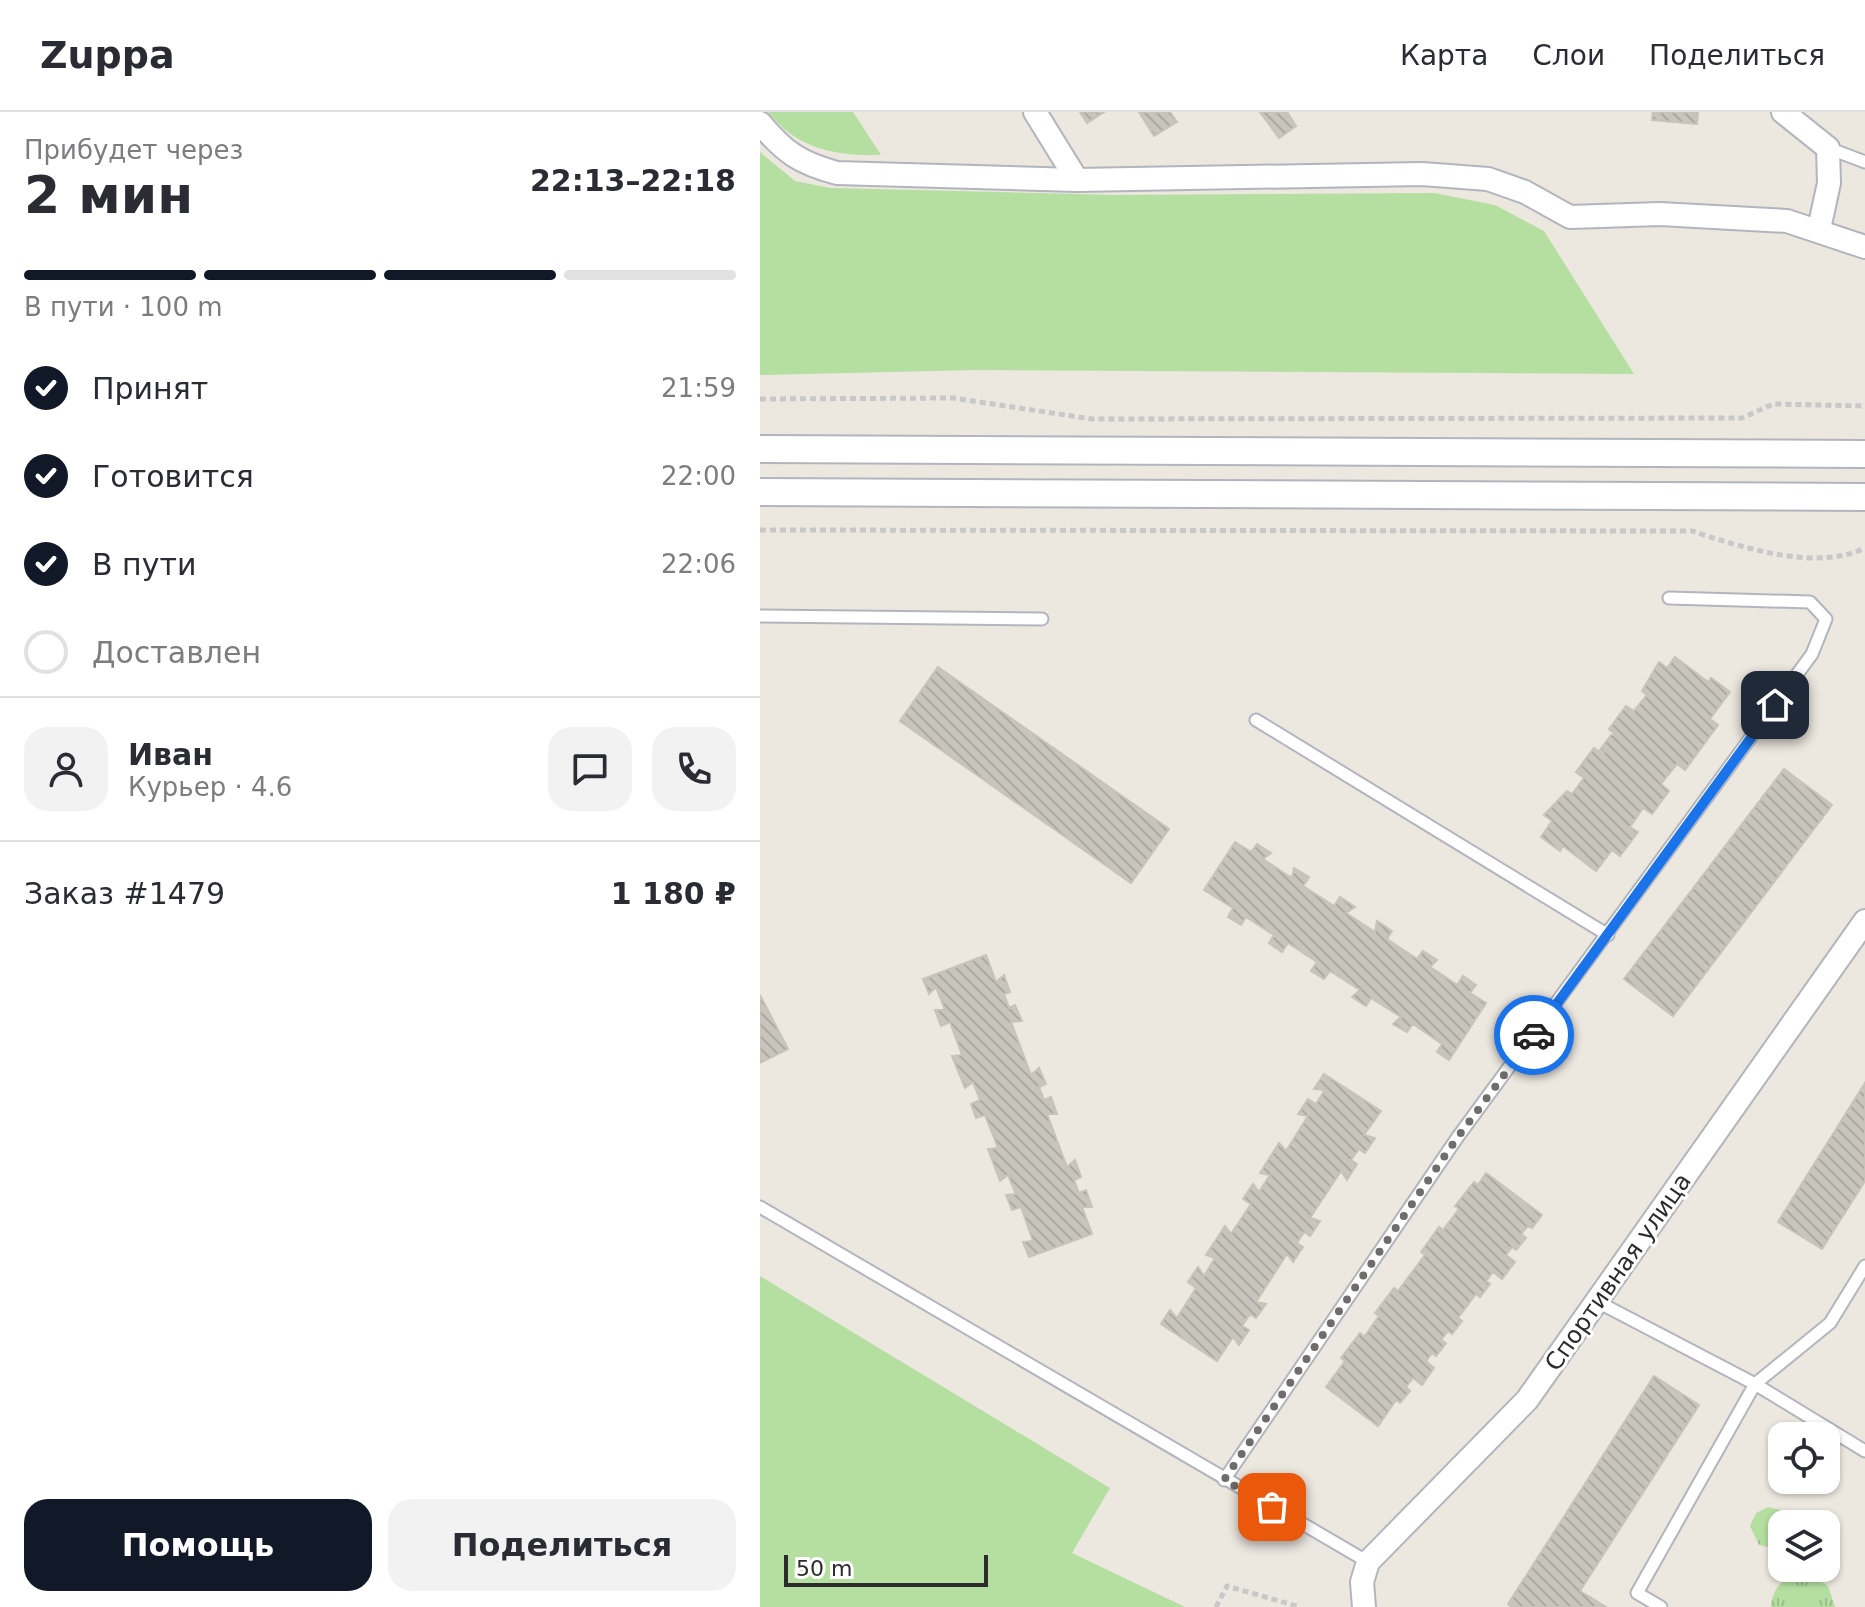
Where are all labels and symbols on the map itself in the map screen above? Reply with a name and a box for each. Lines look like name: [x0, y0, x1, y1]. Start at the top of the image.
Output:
pin: [1741, 671, 1809, 739]
courier: [1494, 995, 1574, 1075]
street label: Спортивная улица: [1539, 1168, 1697, 1376]
pin: [1238, 1473, 1306, 1541]
scale bar: [784, 1551, 988, 1587]

